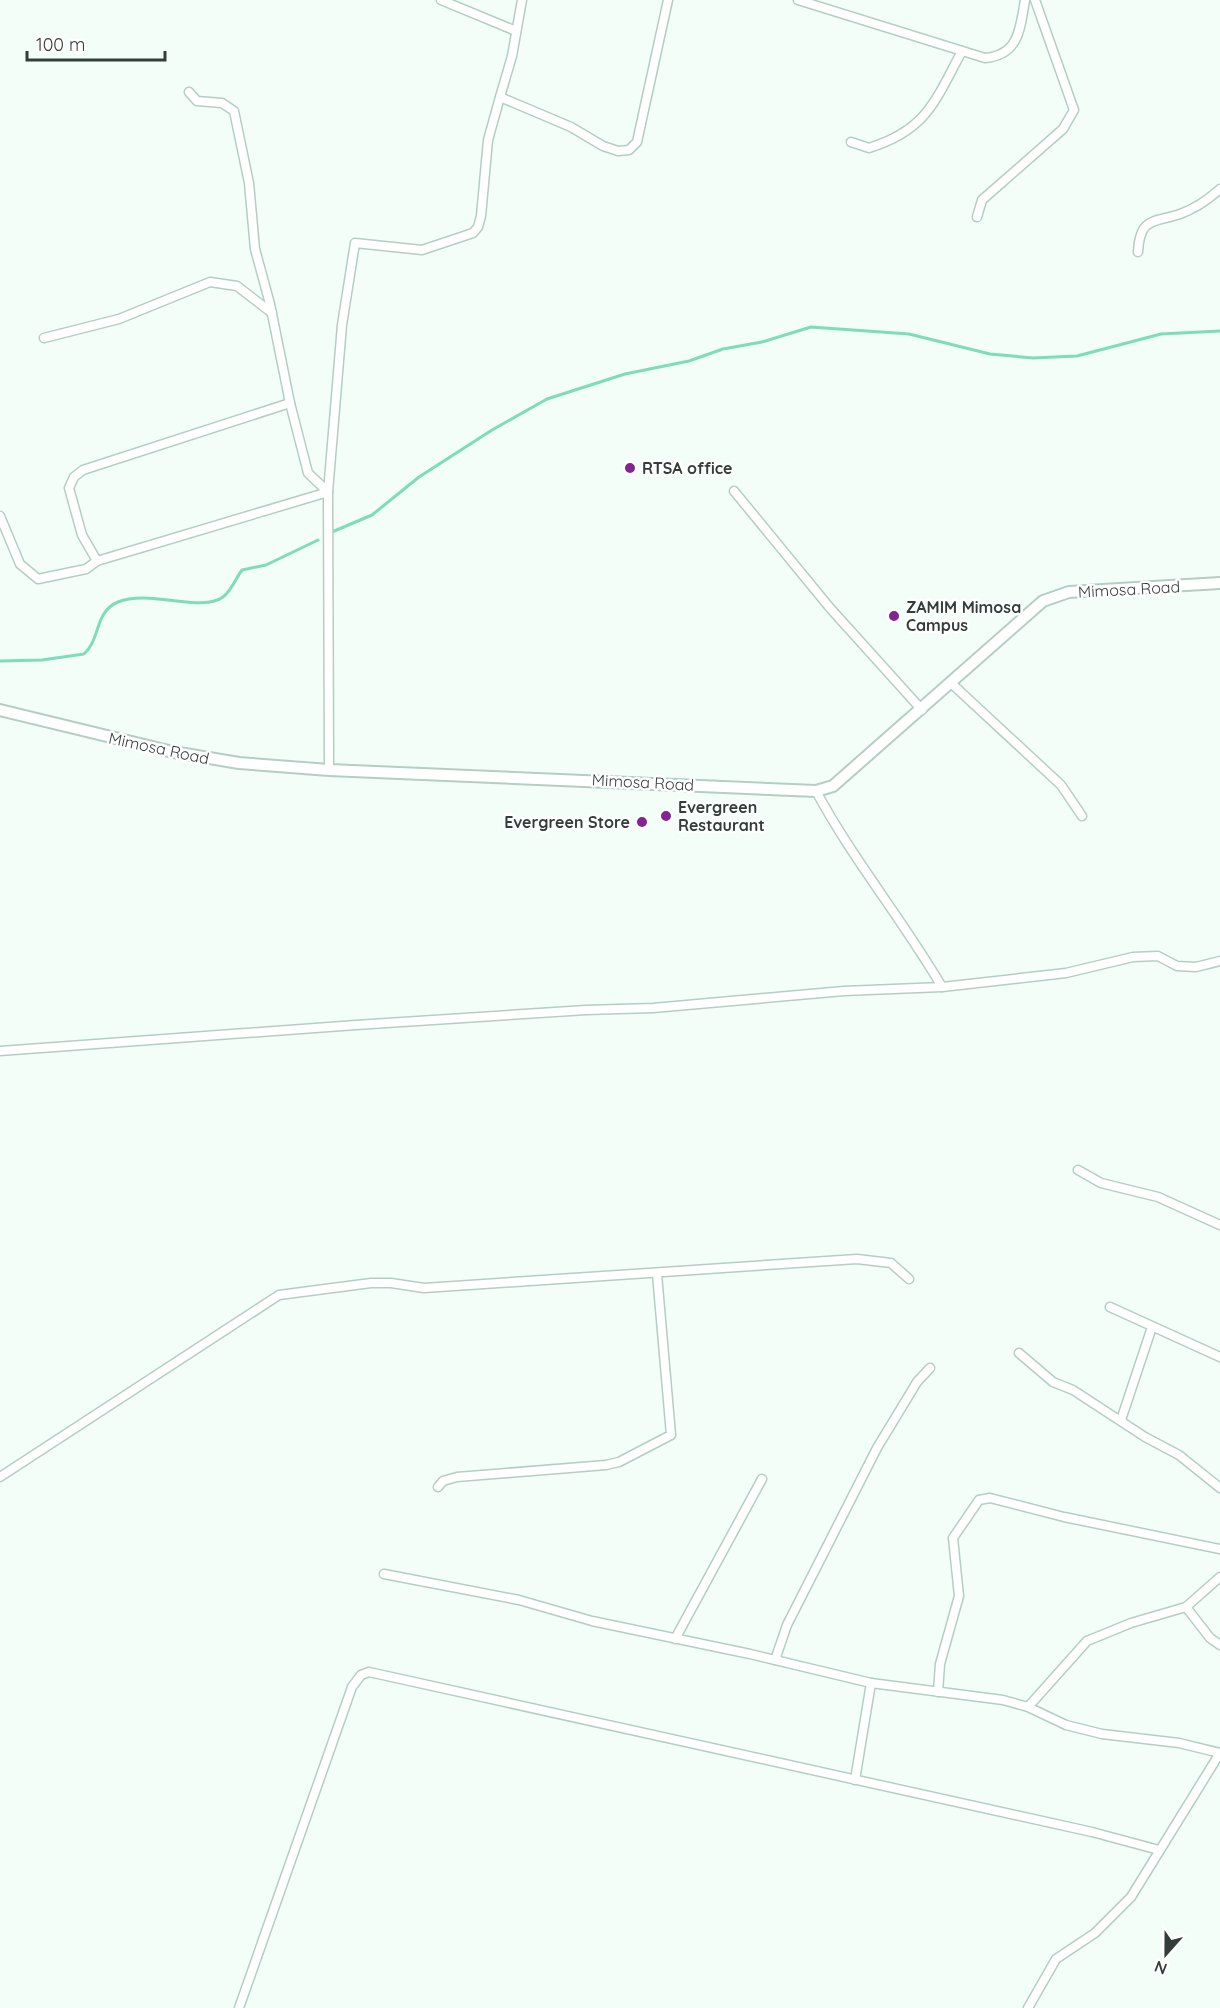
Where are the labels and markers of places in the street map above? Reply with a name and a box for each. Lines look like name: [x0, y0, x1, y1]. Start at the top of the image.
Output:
place label: RTSA office: [642, 458, 733, 478]
marker: RTSA office: [623, 461, 637, 475]
place label: ZAMIM Mimosa Campus: [906, 597, 1021, 635]
marker: ZAMIM Mimosa Campus: [887, 609, 901, 623]
place label: Evergreen Restaurant: [678, 797, 765, 835]
marker: Evergreen Restaurant: [659, 809, 673, 823]
place label: Evergreen Store: [504, 812, 630, 832]
marker: Evergreen Store: [635, 815, 649, 829]

